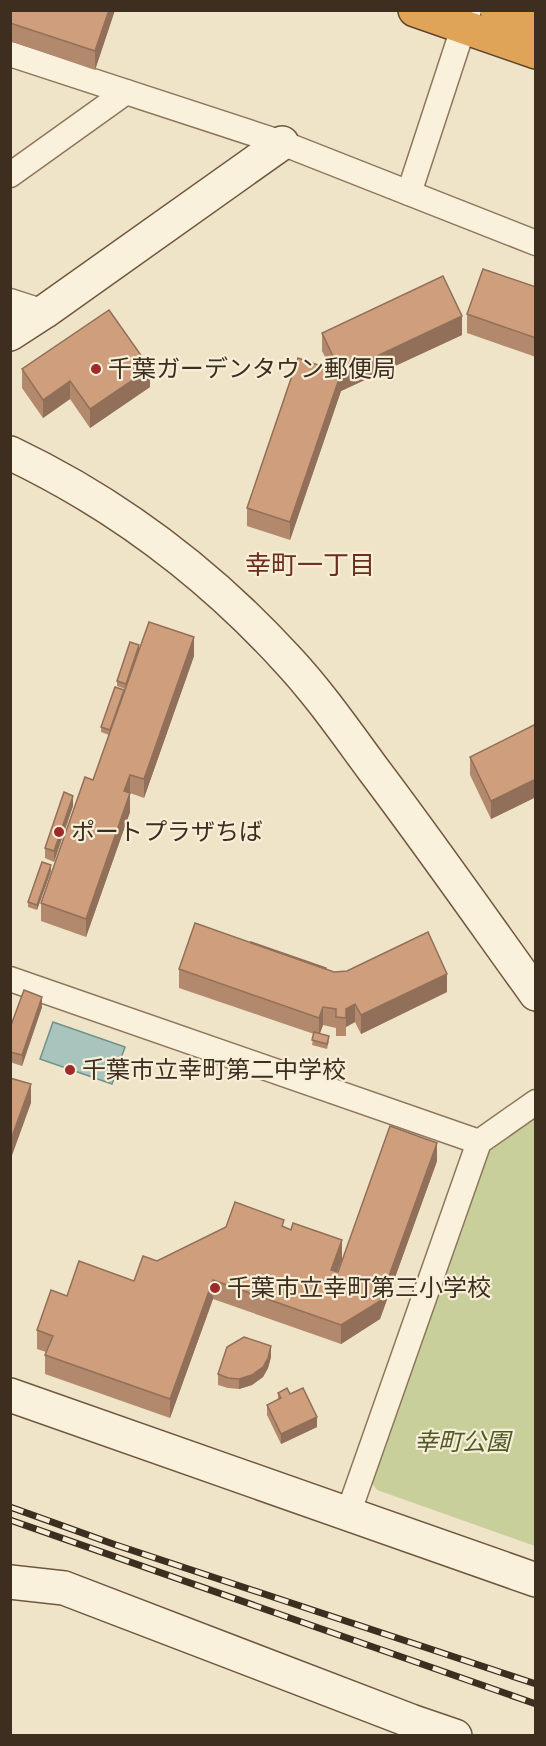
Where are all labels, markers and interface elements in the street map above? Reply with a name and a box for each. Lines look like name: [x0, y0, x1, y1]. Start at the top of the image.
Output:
place label: 千葉ガーデンタウン郵便局: [108, 354, 396, 383]
marker: 千葉ガーデンタウン郵便局: [89, 362, 103, 376]
district label: 幸町一丁目: [245, 549, 375, 581]
place label: ポートプラザちば: [71, 817, 263, 846]
marker: ポートプラザちば: [52, 825, 66, 839]
place label: 千葉市立幸町第二中学校: [82, 1055, 346, 1084]
marker: 千葉市立幸町第二中学校: [63, 1063, 77, 1077]
place label: 千葉市立幸町第三小学校: [227, 1273, 491, 1302]
marker: 千葉市立幸町第三小学校: [208, 1281, 222, 1295]
park label: 幸町公園: [414, 1427, 513, 1456]

